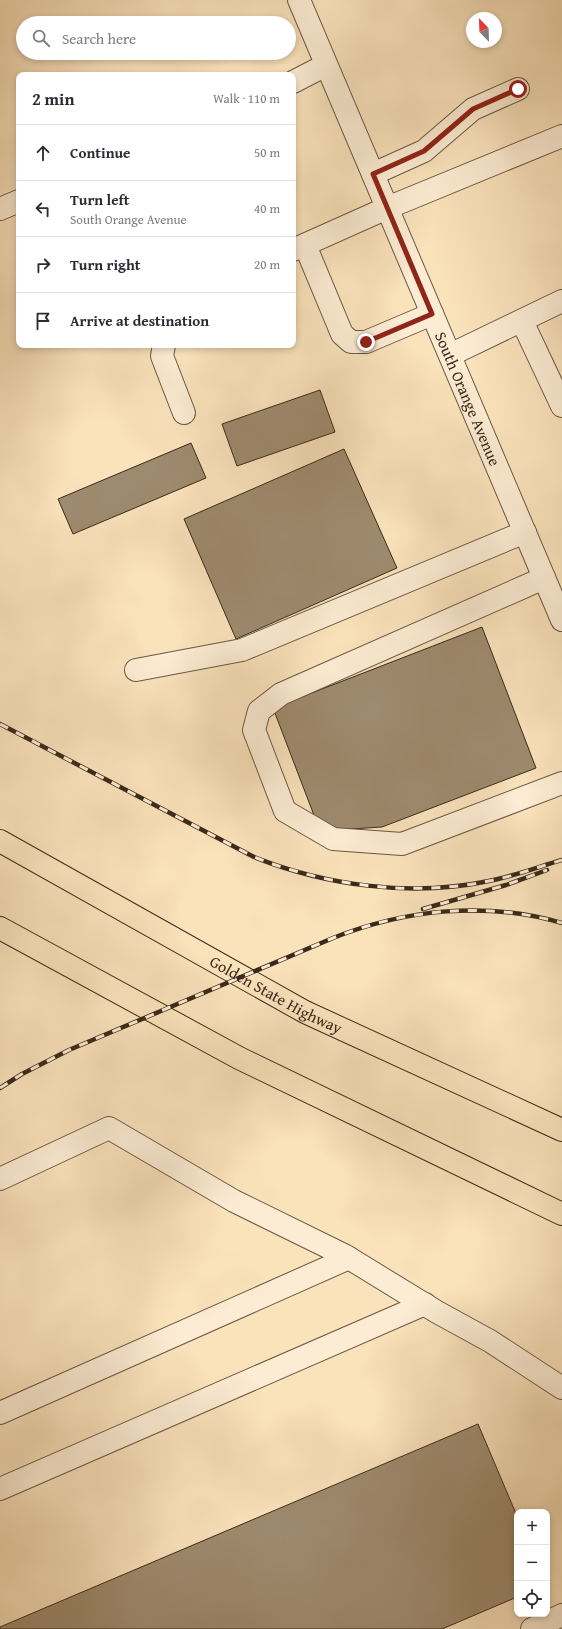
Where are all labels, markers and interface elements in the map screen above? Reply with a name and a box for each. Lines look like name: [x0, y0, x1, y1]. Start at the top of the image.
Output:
north arrow: [466, 12, 502, 48]
search box: [16, 16, 296, 60]
icon: search: [30, 27, 52, 49]
text: Search here: [62, 28, 136, 49]
route start: [509, 80, 527, 98]
text: 2 min: [32, 86, 74, 111]
text: Walk · 110 m: [213, 89, 280, 108]
icon: ahead: [32, 142, 54, 164]
text: Continue: [70, 142, 131, 163]
text: 50 m: [254, 143, 280, 162]
text: Turn left: [70, 189, 129, 210]
icon: left: [32, 198, 54, 220]
text: 40 m: [254, 199, 280, 218]
text: South Orange Avenue: [70, 210, 187, 229]
icon: right: [32, 254, 54, 276]
text: Turn right: [70, 254, 141, 275]
text: 20 m: [254, 255, 280, 274]
icon: arrive: [32, 310, 54, 332]
text: Arrive at destination: [70, 310, 209, 331]
street label: South Orange Avenue: [429, 328, 507, 469]
route end: [357, 333, 375, 351]
street label: Golden State Highway: [206, 949, 346, 1040]
map controls: [514, 1509, 550, 1617]
button: +: [514, 1509, 550, 1545]
button: −: [514, 1545, 550, 1581]
button: locate: [514, 1581, 550, 1617]

